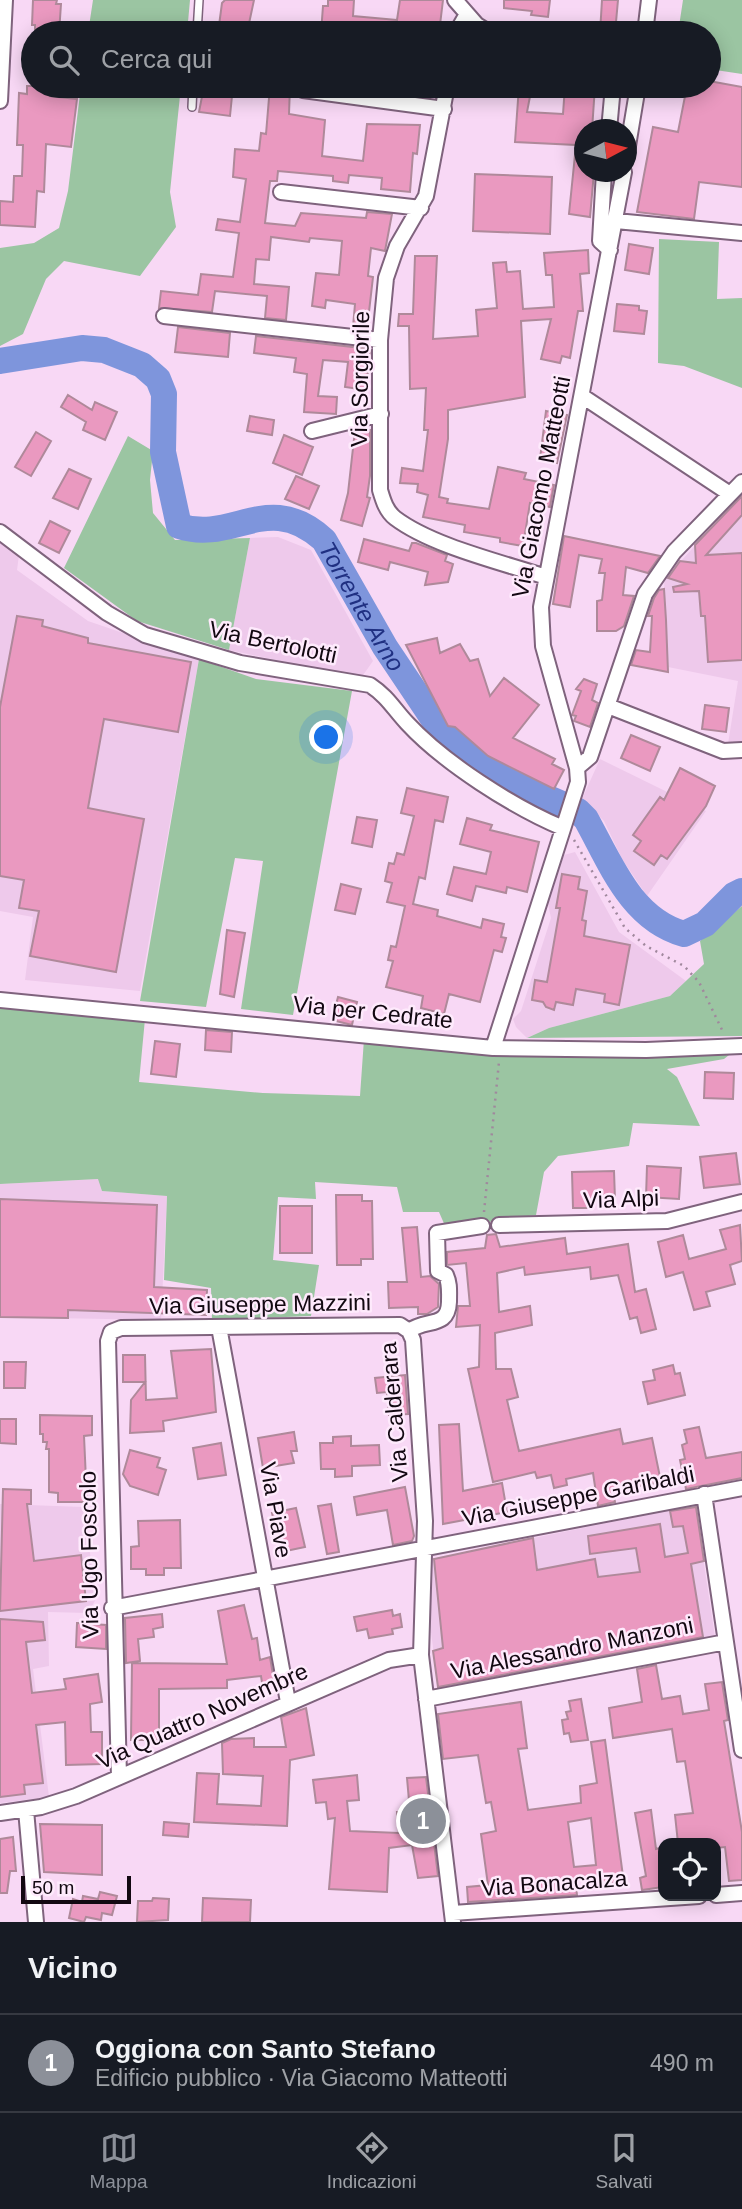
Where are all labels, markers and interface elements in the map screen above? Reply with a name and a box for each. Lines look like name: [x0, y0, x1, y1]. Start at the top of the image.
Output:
search box: [21, 21, 721, 98]
icon: search: [45, 41, 83, 79]
text: Cerca qui: [101, 44, 212, 74]
north arrow: [574, 119, 637, 182]
street label: Via Sorgiorile: [346, 311, 374, 447]
street label: Via Giacomo Matteotti: [507, 374, 575, 600]
water label: Torrente Arno: [314, 537, 411, 676]
street label: Via Bertolotti: [207, 616, 339, 668]
your location: [309, 720, 343, 754]
street label: Via per Cedrate: [292, 991, 454, 1033]
street label: Via Alpi: [582, 1185, 660, 1213]
street label: Via Giuseppe Mazzini: [149, 1289, 371, 1319]
street label: Via Calderara: [375, 1341, 413, 1483]
street label: Via Piave: [255, 1460, 297, 1560]
street label: Via Giuseppe Garibaldi: [460, 1461, 696, 1531]
street label: Via Ugo Foscolo: [75, 1471, 103, 1639]
street label: Via Alessandro Manzoni: [449, 1612, 695, 1684]
street label: Via Quattro Novembre: [92, 1658, 312, 1774]
pin: 1: [400, 1795, 446, 1847]
map controls: [658, 1838, 721, 1901]
button: locate: [658, 1838, 721, 1901]
street label: Via Bonacalza: [480, 1865, 628, 1901]
scale bar: [21, 1873, 131, 1905]
text: 50 m: [32, 1877, 74, 1898]
text: Vicino: [28, 1951, 117, 1984]
text: Oggiona con Santo Stefano: [95, 2034, 436, 2064]
text: 1: [45, 2050, 57, 2076]
text: 490 m: [650, 2050, 714, 2076]
text: Edificio pubblico · Via Giacomo Matteotti: [95, 2065, 508, 2091]
tab: Mappa: [90, 2129, 148, 2193]
tab: Indicazioni: [327, 2129, 416, 2193]
tab: Salvati: [595, 2129, 652, 2193]

